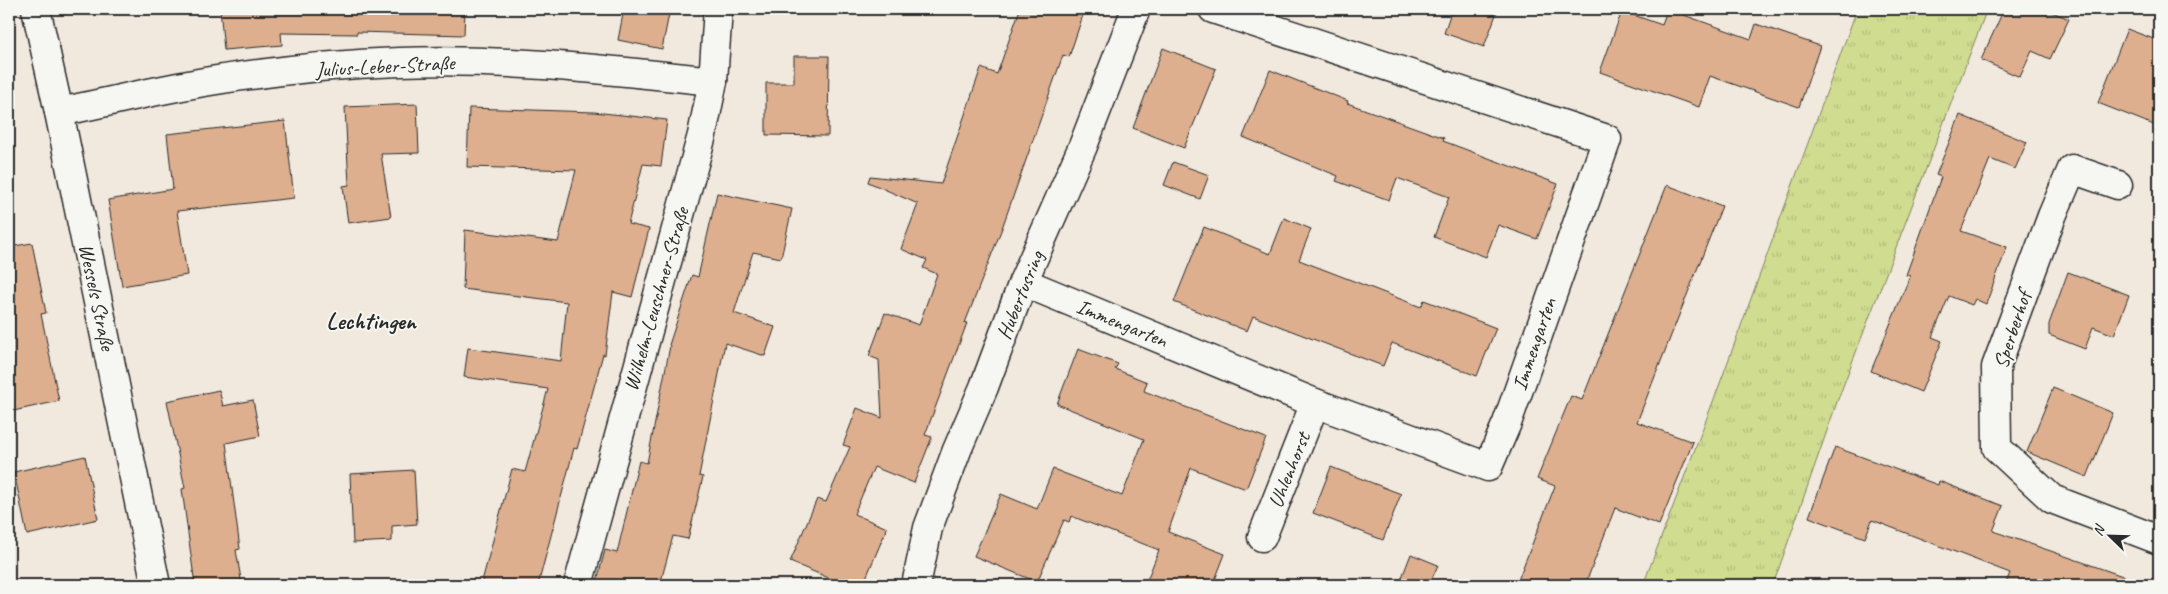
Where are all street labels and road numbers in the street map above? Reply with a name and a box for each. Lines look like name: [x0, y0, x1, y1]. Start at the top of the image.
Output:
street label: Julius-Leber-Straße: [314, 49, 457, 83]
street label: Wilhelm-Leuschner-Straße: [617, 202, 695, 394]
street label: Wessels Straße: [73, 241, 121, 355]
street label: Hubertusring: [990, 246, 1050, 343]
street label: Sperberhof: [1987, 284, 2038, 372]
street label: Immengarten: [1073, 293, 1172, 353]
street label: Immengarten: [1506, 294, 1562, 394]
street label: Uhlenhorst: [1262, 427, 1317, 512]

